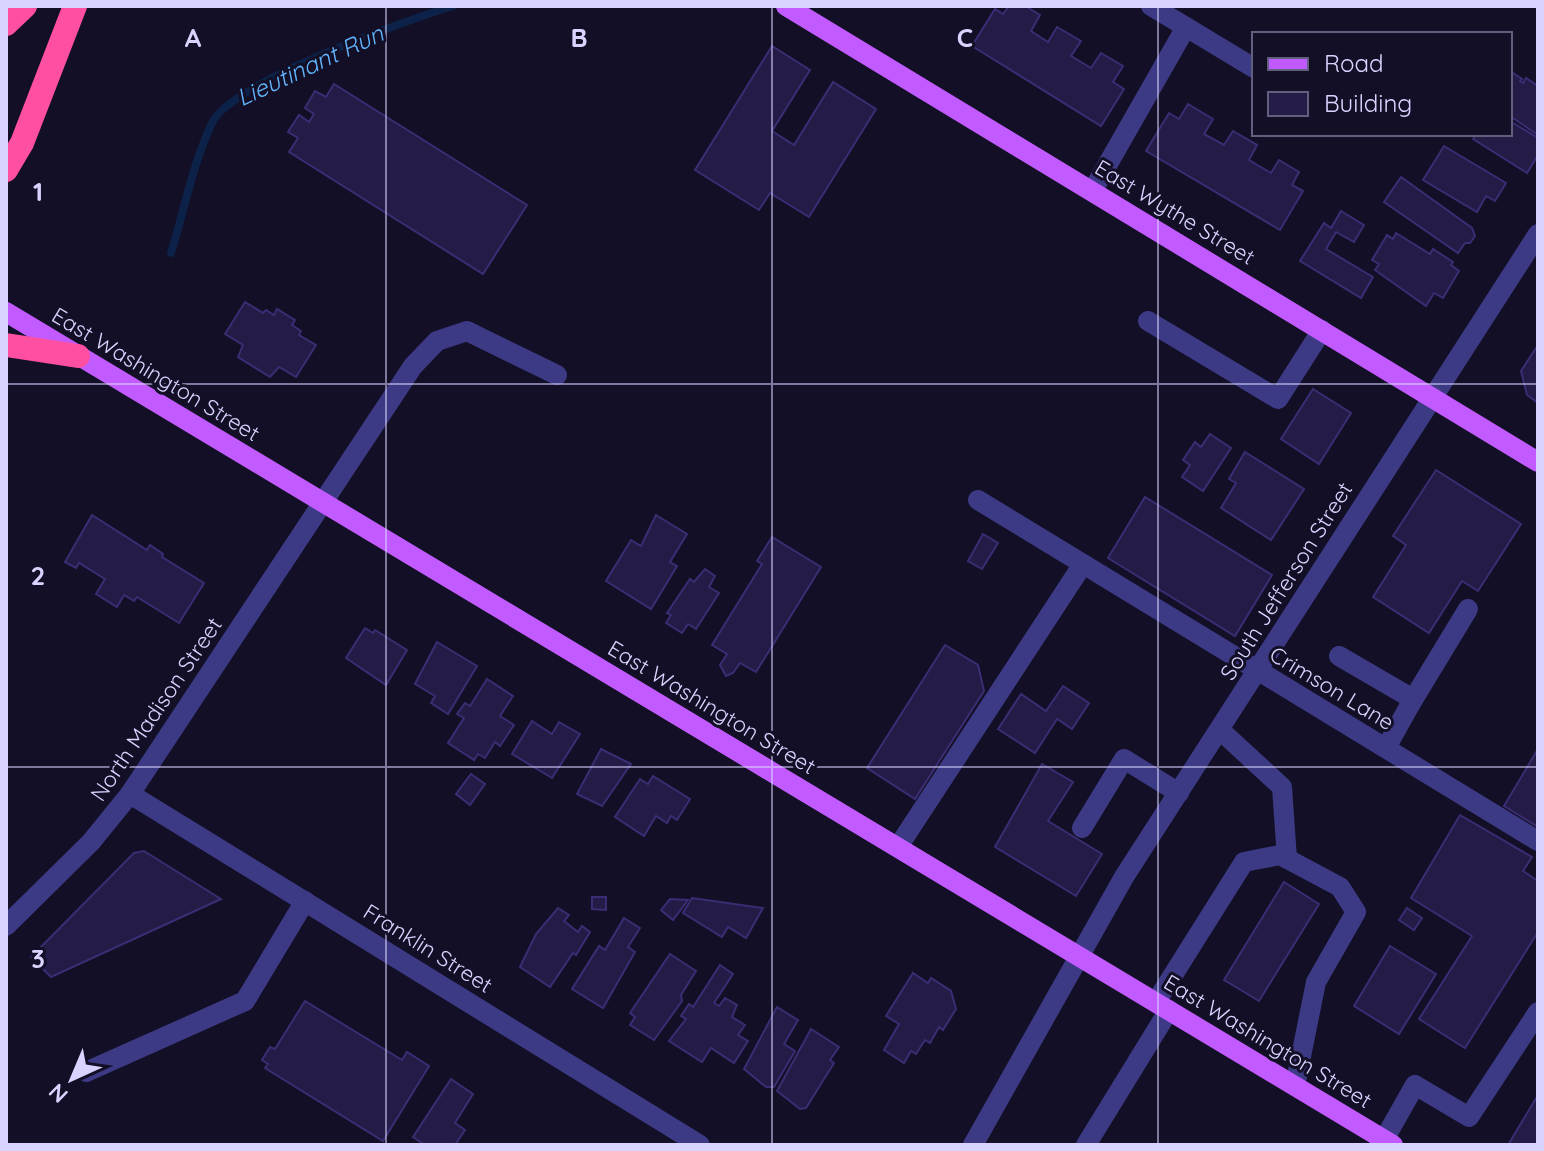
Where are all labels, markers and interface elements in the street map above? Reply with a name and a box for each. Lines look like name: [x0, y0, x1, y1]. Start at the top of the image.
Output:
water label: Lieutinant Run: [231, 17, 389, 112]
text: A: [185, 21, 202, 54]
text: B: [570, 21, 588, 54]
text: C: [957, 21, 973, 54]
legend: [1252, 32, 1512, 136]
text: Road: [1324, 48, 1384, 78]
text: Building: [1324, 88, 1412, 118]
street label: East Wythe Street: [1090, 153, 1260, 271]
text: 1: [33, 175, 43, 208]
street label: East Washington Street: [47, 301, 265, 447]
street label: South Jefferson Street: [1214, 477, 1358, 685]
text: 2: [31, 559, 45, 592]
street label: North Madison Street: [84, 612, 228, 806]
street label: East Washington Street: [603, 634, 821, 780]
street label: Crimson Lane: [1265, 640, 1399, 736]
street label: Franklin Street: [358, 897, 498, 999]
text: 3: [31, 942, 45, 975]
street label: East Washington Street: [1159, 968, 1377, 1114]
north arrow: [32, 1039, 112, 1119]
text: N: [43, 1078, 74, 1109]

